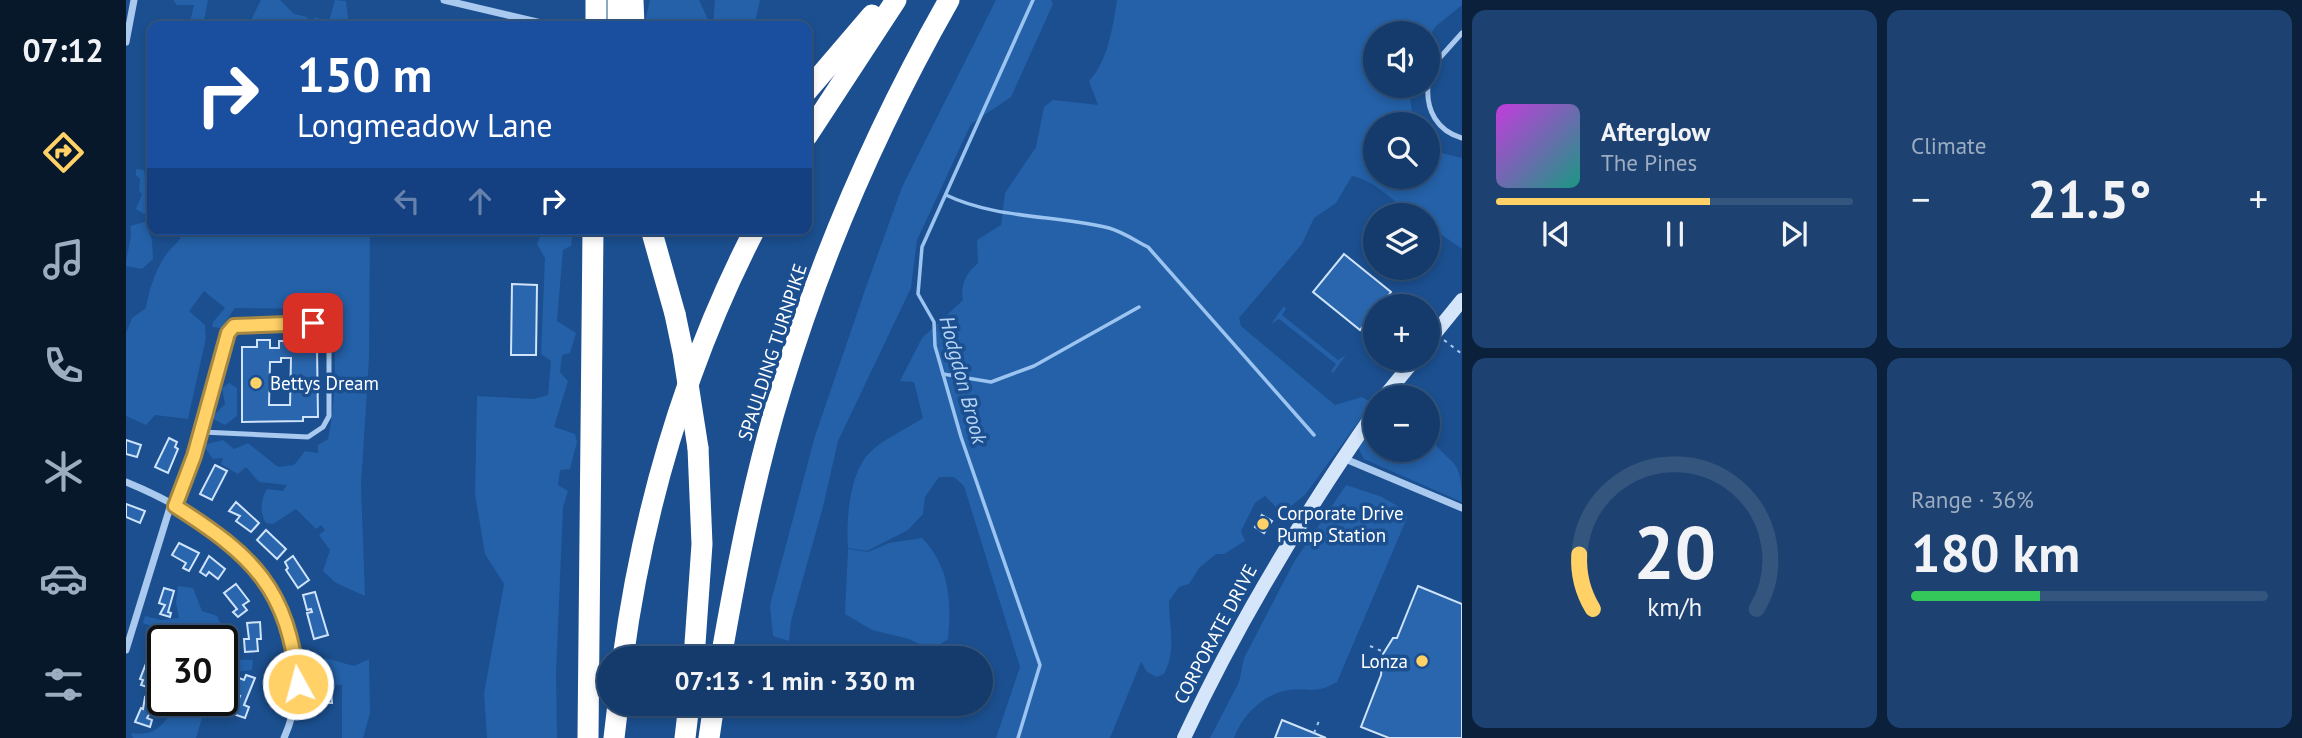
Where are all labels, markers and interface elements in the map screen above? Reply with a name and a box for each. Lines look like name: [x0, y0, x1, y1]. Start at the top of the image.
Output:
map controls: [1363, 21, 1440, 462]
button: sound: [1363, 21, 1440, 98]
text: 07:12: [22, 29, 104, 71]
text: 150 m: [297, 42, 432, 106]
icon: right: [182, 49, 273, 140]
text: Longmeadow Lane: [297, 104, 552, 146]
button: search: [1363, 112, 1440, 189]
text: Afterglow: [1601, 115, 1710, 148]
icon: directions: [39, 128, 88, 177]
text: Climate: [1911, 131, 1986, 160]
text: The Pines: [1601, 148, 1697, 177]
text: 21.5°: [2028, 165, 2151, 232]
text: −: [1911, 174, 1930, 223]
text: +: [2249, 174, 2268, 223]
icon: left: [388, 182, 426, 220]
icon: ahead: [461, 182, 499, 220]
icon: right: [534, 182, 572, 220]
button: layers: [1363, 203, 1440, 280]
icon: previous: [1537, 215, 1575, 253]
icon: pause: [1656, 215, 1694, 253]
icon: next: [1775, 215, 1813, 253]
icon: music: [39, 235, 88, 284]
street label: SPAULDING TURNPIKE: [732, 260, 812, 444]
pin: [283, 293, 343, 353]
button: +: [1363, 294, 1440, 371]
icon: arrive: [294, 304, 332, 342]
water label: Hodgdon Brook: [933, 313, 994, 449]
icon: phone: [39, 341, 88, 390]
place label: Bettys Dream: [270, 371, 379, 395]
marker: Bettys Dream: [248, 375, 264, 391]
button: −: [1363, 385, 1440, 462]
icon: climate: [39, 447, 88, 496]
text: Range · 36%: [1911, 485, 2034, 514]
place label: Corporate Drive Pump Station: [1277, 501, 1404, 547]
text: 20: [1633, 505, 1716, 599]
marker: Corporate Drive Pump Station: [1255, 516, 1271, 532]
text: 180 km: [1911, 519, 2080, 586]
icon: car: [39, 554, 88, 603]
street label: CORPORATE DRIVE: [1168, 560, 1262, 708]
text: km/h: [1647, 591, 1702, 623]
speed limit sign: 30: [147, 625, 238, 716]
position arrow: [261, 647, 335, 721]
place label: Lonza: [1361, 649, 1408, 673]
marker: Lonza: [1414, 653, 1430, 669]
icon: filters: [39, 660, 88, 709]
text: 07:13 · 1 min · 330 m: [675, 664, 915, 697]

